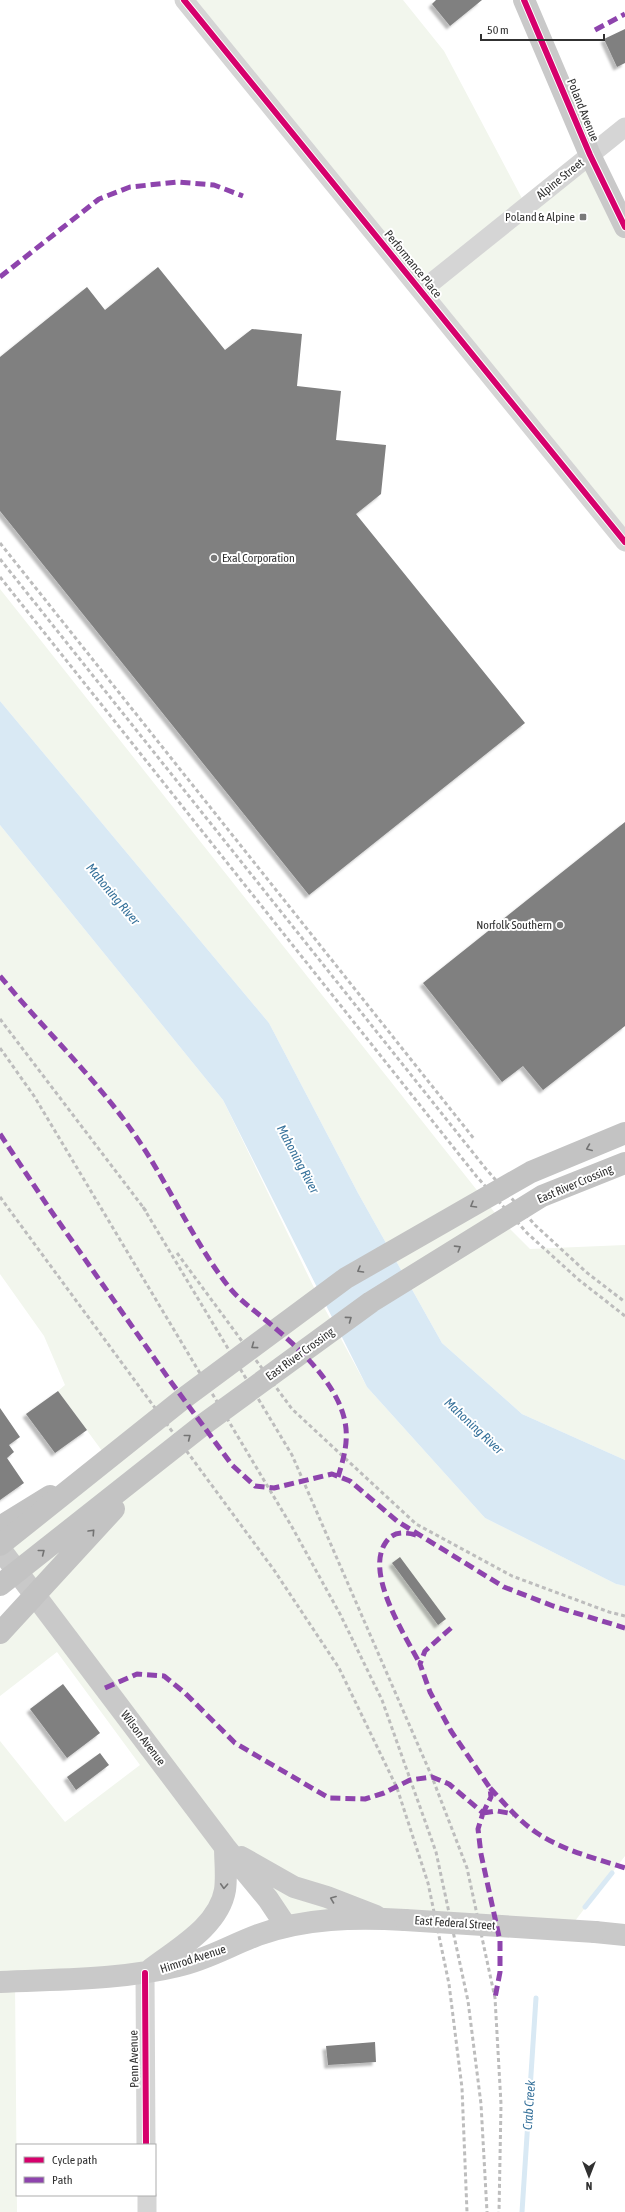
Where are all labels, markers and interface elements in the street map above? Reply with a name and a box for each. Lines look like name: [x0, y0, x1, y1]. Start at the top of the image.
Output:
scale bar: [481, 16, 604, 42]
text: 50 m: [487, 23, 509, 37]
street label: Poland Avenue: [564, 77, 602, 143]
street label: Alpine Street: [534, 155, 587, 202]
place label: Poland & Alpine: [505, 210, 575, 224]
marker: Poland & Alpine: [578, 212, 588, 222]
street label: Performance Place: [381, 227, 445, 301]
place label: Exal Corporation: [222, 551, 295, 565]
marker: Exal Corporation: [209, 553, 219, 563]
water label: Mahoning River: [83, 860, 144, 928]
place label: Norfolk Southern: [476, 918, 552, 932]
marker: Norfolk Southern: [555, 920, 565, 930]
water label: Mahoning River: [274, 1122, 323, 1197]
one-way arrow: [585, 1143, 592, 1151]
street label: East River Crossing: [535, 1161, 616, 1206]
one-way arrow: [470, 1201, 477, 1208]
one-way arrow: [454, 1246, 461, 1253]
one-way arrow: [357, 1266, 364, 1273]
one-way arrow: [344, 1316, 351, 1323]
street label: East River Crossing: [263, 1324, 338, 1383]
one-way arrow: [252, 1341, 259, 1348]
water label: Mahoning River: [441, 1395, 507, 1458]
one-way arrow: [183, 1435, 190, 1442]
one-way arrow: [88, 1529, 95, 1537]
one-way arrow: [37, 1550, 44, 1557]
street label: Wilson Avenue: [118, 1708, 168, 1768]
one-way arrow: [220, 1883, 229, 1889]
one-way arrow: [329, 1895, 336, 1903]
street label: East Federal Street: [414, 1913, 497, 1933]
street label: Himrod Avenue: [158, 1942, 228, 1976]
street label: Penn Avenue: [126, 2030, 142, 2088]
water label: Crab Creek: [520, 2079, 538, 2130]
legend: [16, 2144, 156, 2196]
text: Cycle path: [52, 2153, 97, 2167]
north arrow: [569, 2156, 609, 2196]
text: Path: [52, 2173, 73, 2187]
text: N: [586, 2180, 592, 2192]

